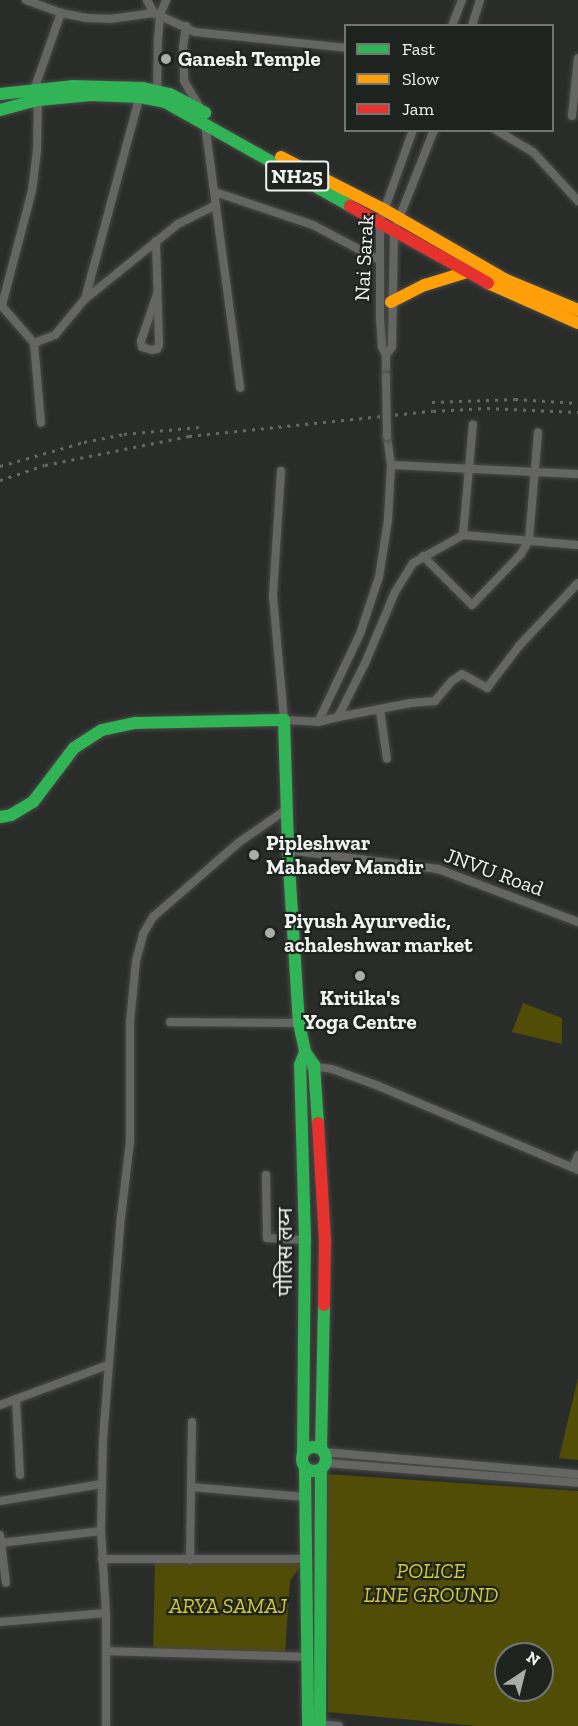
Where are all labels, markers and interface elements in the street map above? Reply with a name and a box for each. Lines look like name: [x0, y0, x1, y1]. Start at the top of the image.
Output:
legend: [344, 24, 554, 132]
text: Fast: [402, 38, 435, 60]
place label: Ganesh Temple: [178, 46, 321, 72]
marker: Ganesh Temple: [159, 52, 173, 66]
text: Slow: [402, 68, 439, 90]
text: Jam: [402, 98, 434, 120]
road number: NH25: [264, 159, 330, 193]
street label: Nai Sarak: [349, 214, 379, 302]
place label: Pipleshwar Mahadev Mandir: [266, 830, 424, 880]
street label: JNVU Road: [441, 842, 547, 902]
marker: Pipleshwar Mahadev Mandir: [247, 848, 261, 862]
place label: Piyush Ayurvedic, achaleshwar market: [284, 908, 473, 958]
marker: Piyush Ayurvedic, achaleshwar market: [261, 924, 279, 942]
marker: Kritika's Yoga Centre: [353, 969, 367, 983]
place label: Kritika's Yoga Centre: [303, 985, 417, 1035]
street label: पोलिस लय्न: [272, 1208, 298, 1296]
park label: POLICE LINE GROUND: [364, 1558, 498, 1608]
park label: ARYA SAMAJ: [169, 1593, 287, 1619]
north arrow: [494, 1642, 554, 1702]
text: N: [523, 1647, 544, 1670]

